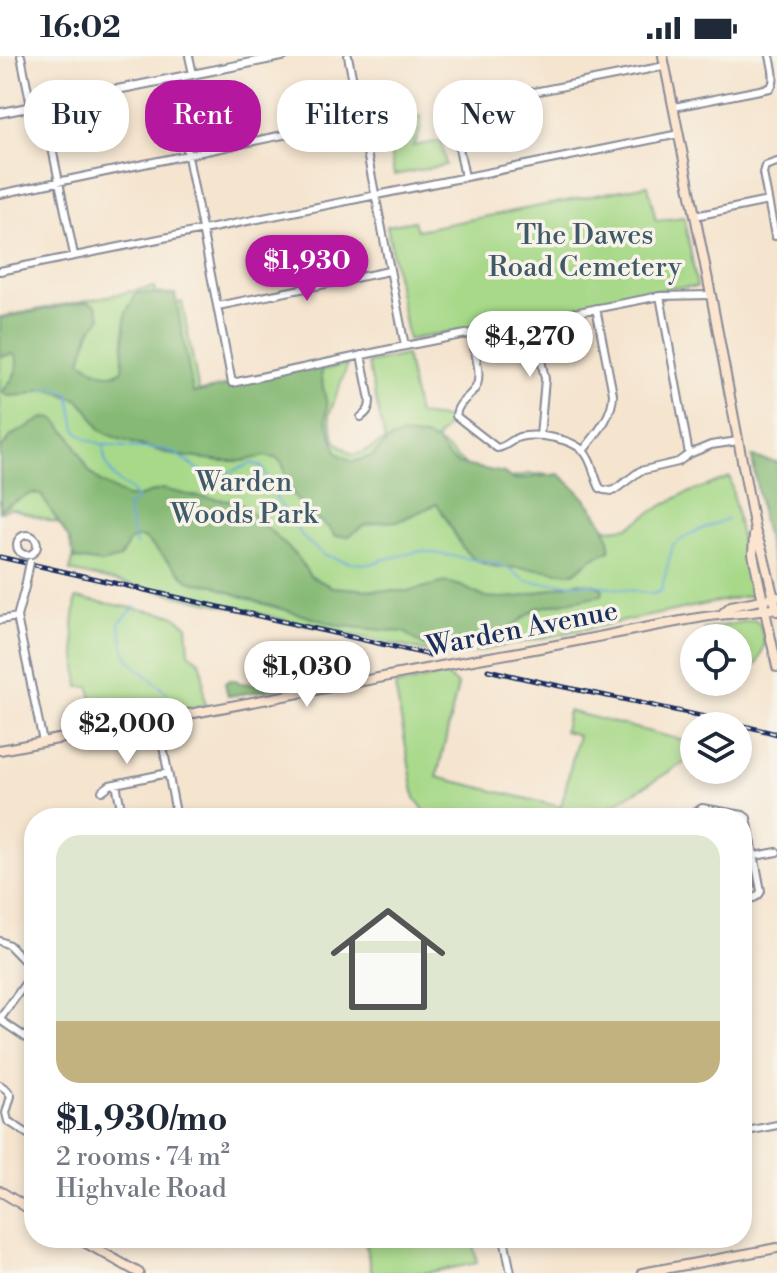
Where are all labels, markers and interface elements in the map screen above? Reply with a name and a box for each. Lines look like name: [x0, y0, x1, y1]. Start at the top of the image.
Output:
text: 16:02: [40, 9, 121, 47]
chip: Buy: [24, 80, 129, 152]
chip: Rent: [145, 80, 261, 152]
chip: Filters: [277, 80, 417, 152]
chip: New: [433, 80, 543, 152]
park label: The Dawes Road Cemetery: [488, 218, 682, 285]
pin: $1,930: [242, 235, 372, 303]
text: $1,930: [263, 245, 351, 277]
pin: $4,270: [465, 311, 595, 379]
text: $4,270: [485, 321, 575, 353]
park label: Warden Woods Park: [169, 465, 319, 532]
street label: Warden Avenue: [422, 593, 621, 665]
map controls: [680, 624, 752, 784]
button: locate: [680, 624, 752, 696]
pin: $1,030: [242, 641, 372, 709]
text: $1,030: [262, 651, 352, 683]
pin: $2,000: [62, 698, 192, 766]
text: $2,000: [79, 708, 175, 740]
button: layers: [680, 712, 752, 784]
icon: home: [316, 887, 460, 1031]
text: $1,930/mo: [56, 1099, 227, 1141]
text: 2 rooms · 74 m²: [56, 1141, 230, 1173]
text: Highvale Road: [56, 1173, 227, 1205]

